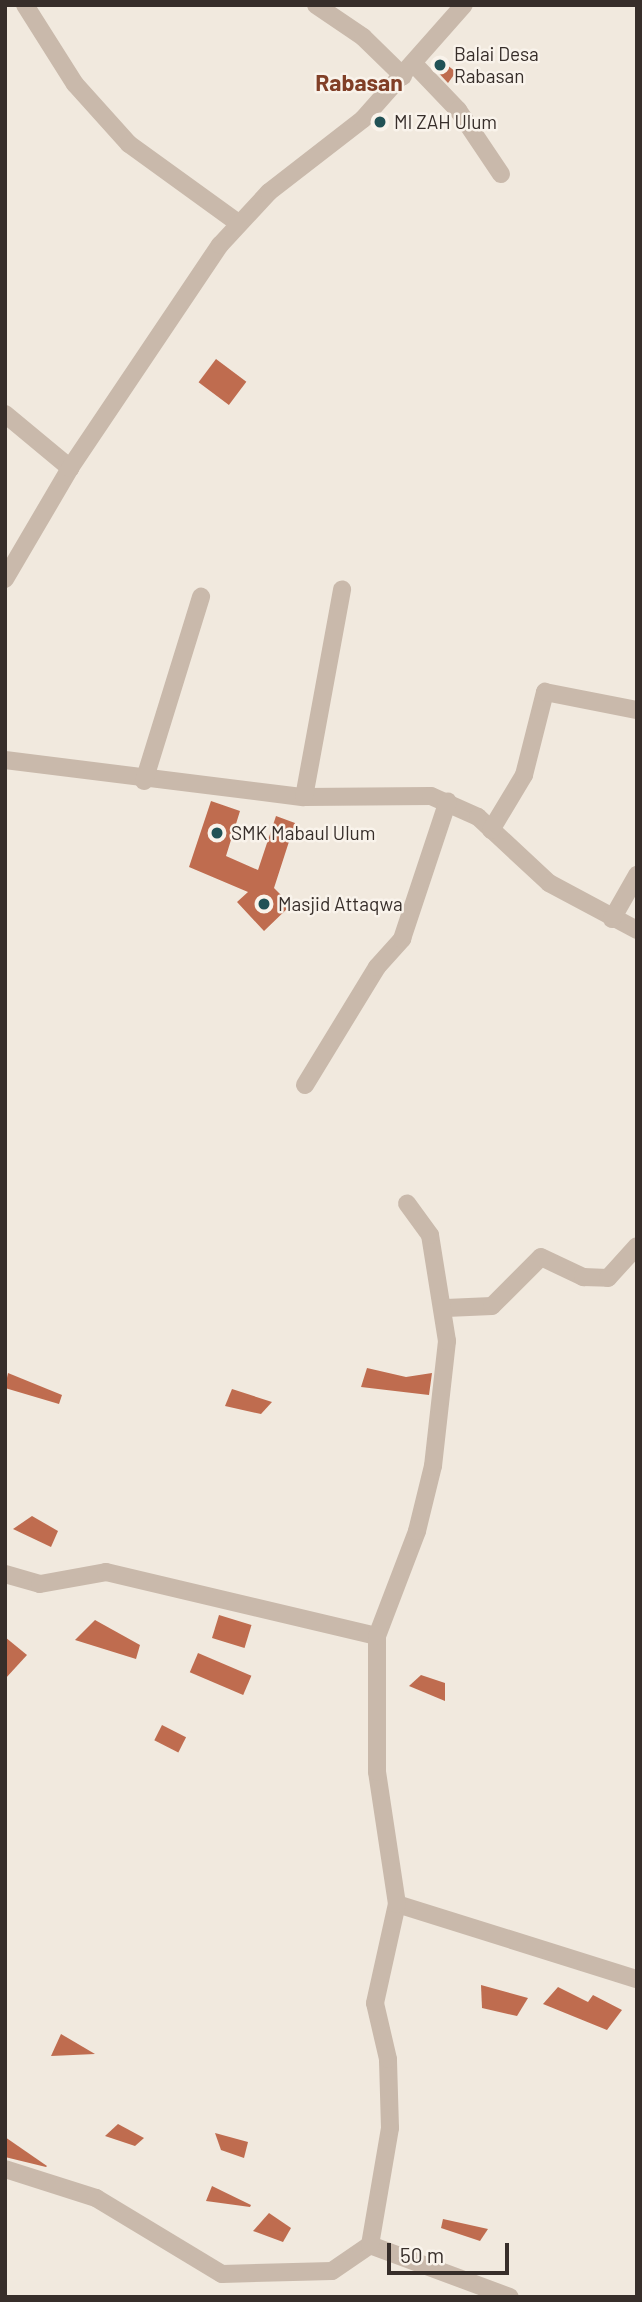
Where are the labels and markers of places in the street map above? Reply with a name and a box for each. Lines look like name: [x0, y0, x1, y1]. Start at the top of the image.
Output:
place label: Balai Desa Rabasan: [454, 43, 539, 87]
marker: Balai Desa Rabasan: [432, 57, 448, 73]
place label: MI ZAH Ulum: [394, 111, 497, 133]
marker: MI ZAH Ulum: [372, 114, 388, 130]
place label: SMK Mabaul Ulum: [231, 822, 375, 844]
marker: SMK Mabaul Ulum: [209, 825, 225, 841]
place label: Masjid Attaqwa: [278, 893, 403, 915]
marker: Masjid Attaqwa: [256, 896, 272, 912]

